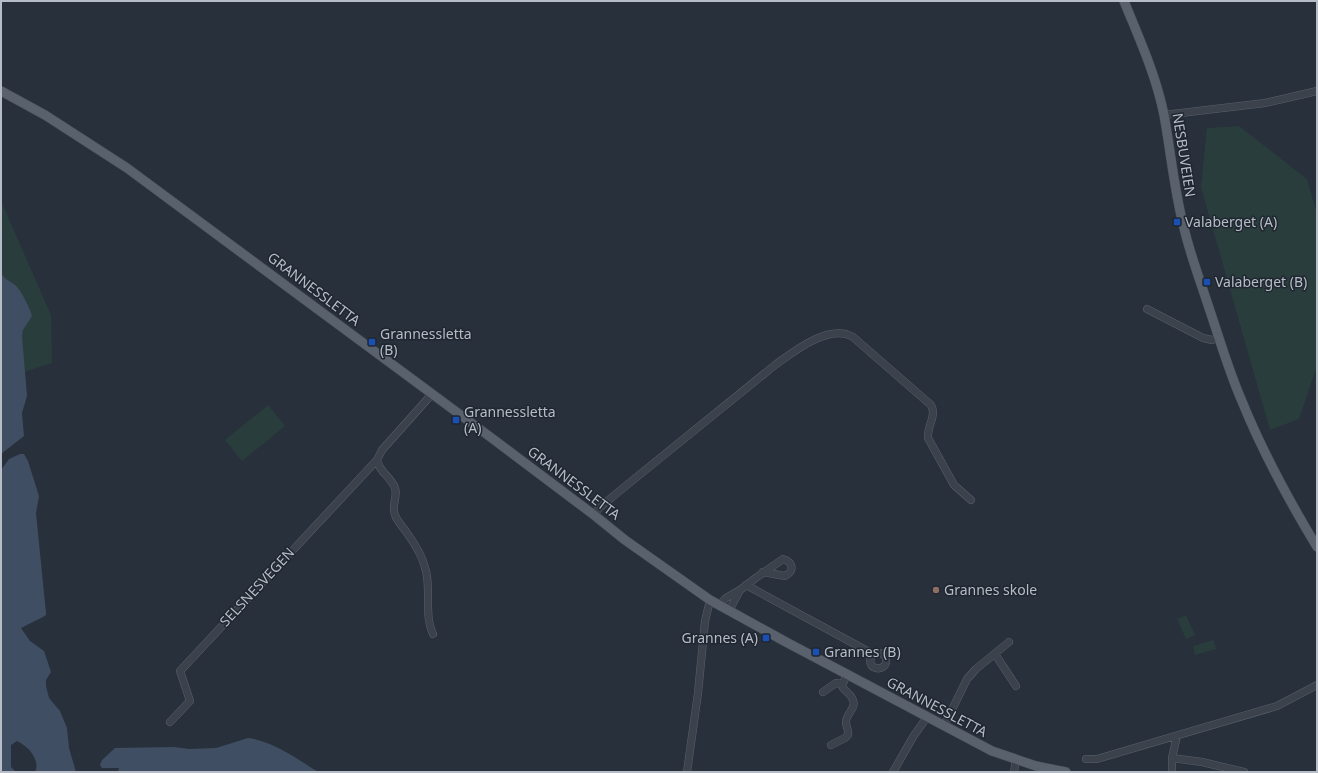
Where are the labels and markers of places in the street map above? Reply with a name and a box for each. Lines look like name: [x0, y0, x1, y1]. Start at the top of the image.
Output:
place label: Valaberget (A): [1185, 212, 1277, 231]
marker: Valaberget (A): [1172, 217, 1182, 227]
place label: Valaberget (B): [1215, 272, 1307, 291]
marker: Valaberget (B): [1202, 277, 1212, 287]
place label: Grannessletta (B): [380, 324, 472, 359]
marker: Grannessletta (B): [367, 337, 377, 347]
place label: Grannessletta (A): [464, 402, 556, 437]
marker: Grannessletta (A): [451, 415, 461, 425]
place label: Grannes skole: [944, 580, 1037, 599]
marker: Grannes skole: [931, 585, 941, 595]
place label: Grannes (A): [682, 628, 758, 647]
marker: Grannes (A): [761, 633, 771, 643]
place label: Grannes (B): [824, 642, 901, 661]
marker: Grannes (B): [811, 647, 821, 657]

